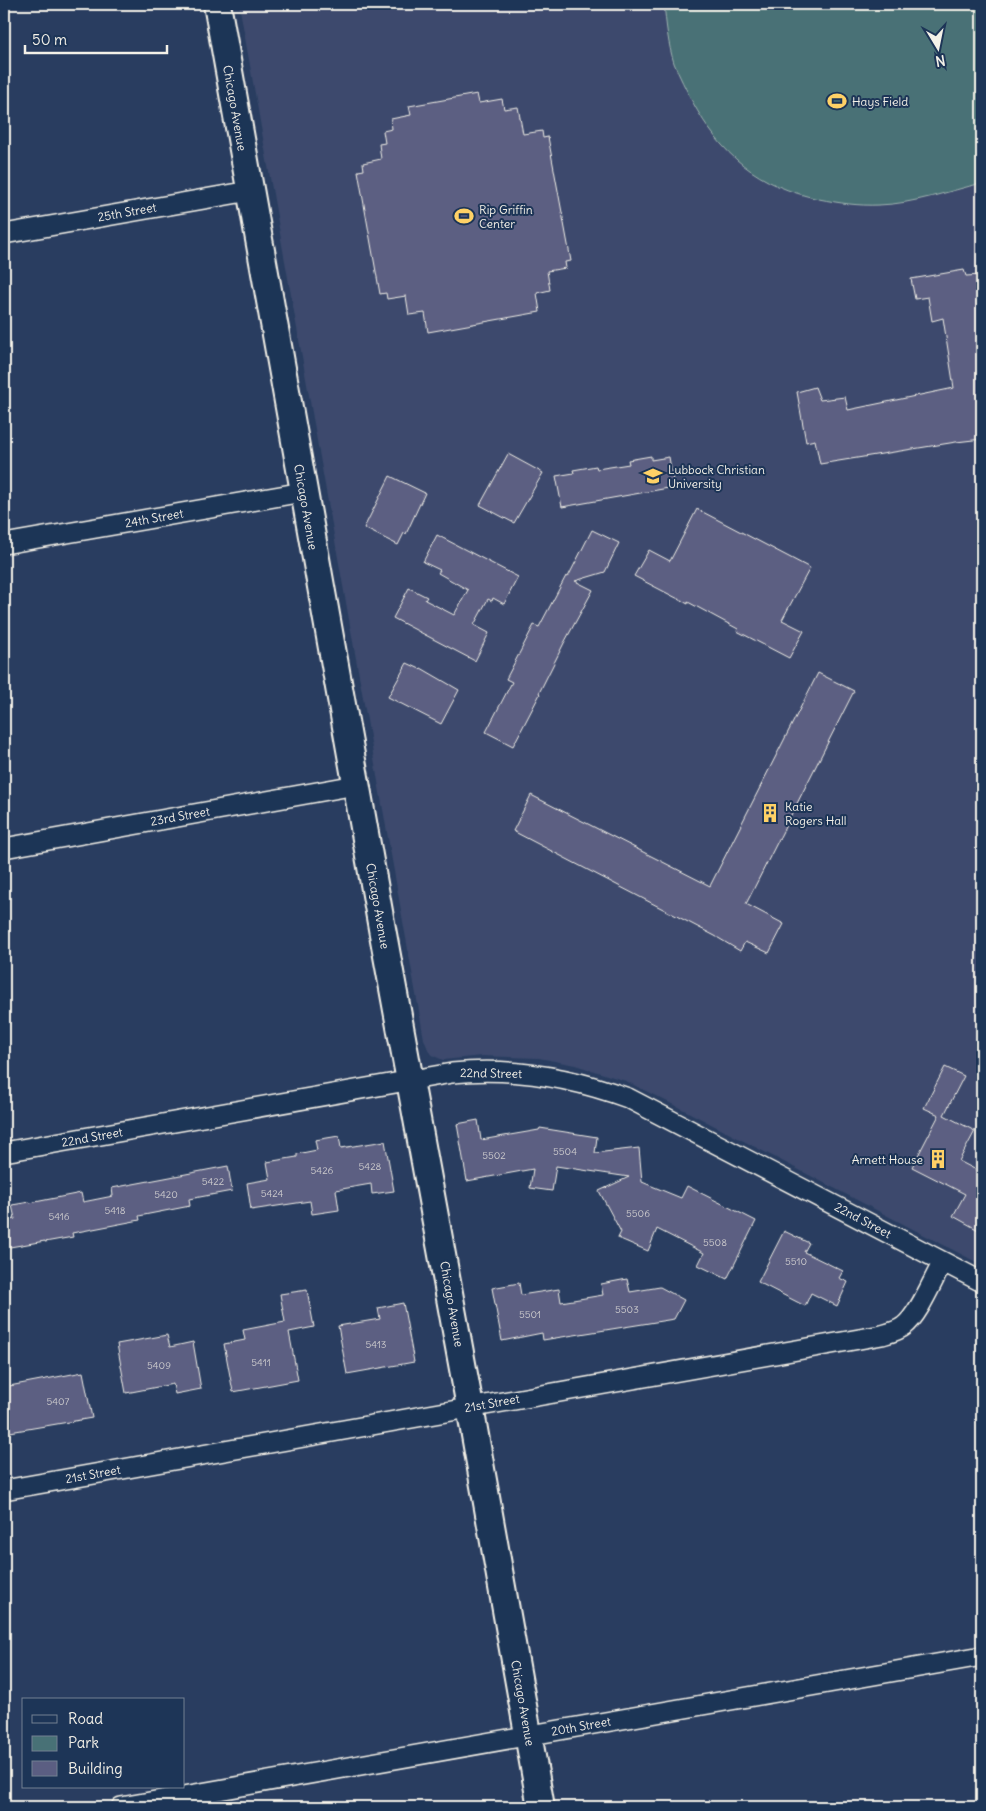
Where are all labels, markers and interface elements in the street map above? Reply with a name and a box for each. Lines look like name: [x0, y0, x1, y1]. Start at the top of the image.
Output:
scale bar: [25, 22, 168, 54]
north arrow: [914, 22, 964, 72]
text: 50 m: [32, 30, 67, 49]
text: N: [934, 51, 947, 71]
street label: Chicago Avenue: [220, 64, 250, 152]
sports icon: Hays Field: [826, 90, 848, 112]
place label: Hays Field: [852, 94, 908, 109]
street label: 25th Street: [96, 199, 158, 225]
place label: Rip Griffin Center: [479, 202, 533, 231]
sports icon: Rip Griffin Center: [453, 205, 475, 227]
place label: Lubbock Christian University: [668, 462, 765, 491]
street label: Chicago Avenue: [291, 463, 321, 551]
school or university icon: Lubbock Christian University: [642, 465, 664, 487]
street label: 24th Street: [124, 505, 184, 531]
place label: Katie Rogers Hall: [785, 799, 847, 828]
building icon: Katie Rogers Hall: [759, 802, 781, 824]
street label: 23rd Street: [149, 803, 211, 829]
street label: Chicago Avenue: [363, 862, 393, 950]
street label: 22nd Street: [460, 1065, 522, 1081]
street label: 22nd Street: [60, 1124, 124, 1150]
house number: 5504: [553, 1145, 577, 1158]
building icon: Arnett House: [927, 1148, 949, 1170]
house number: 5502: [482, 1149, 506, 1162]
place label: Arnett House: [852, 1152, 923, 1167]
house number: 5428: [359, 1160, 382, 1173]
house number: 5426: [311, 1164, 334, 1177]
house number: 5422: [202, 1175, 225, 1188]
house number: 5424: [261, 1187, 284, 1200]
house number: 5420: [154, 1188, 178, 1201]
street label: 22nd Street: [832, 1199, 894, 1241]
house number: 5418: [104, 1204, 126, 1217]
house number: 5506: [626, 1207, 650, 1220]
house number: 5416: [48, 1210, 70, 1223]
house number: 5508: [703, 1236, 727, 1249]
house number: 5510: [785, 1255, 807, 1268]
street label: Chicago Avenue: [437, 1260, 467, 1348]
house number: 5503: [615, 1303, 639, 1316]
house number: 5501: [519, 1308, 541, 1321]
house number: 5413: [365, 1338, 387, 1351]
house number: 5411: [251, 1356, 271, 1369]
house number: 5409: [147, 1359, 171, 1372]
street label: 21st Street: [463, 1391, 521, 1415]
house number: 5407: [47, 1395, 70, 1408]
street label: 21st Street: [64, 1462, 122, 1486]
street label: Chicago Avenue: [508, 1659, 538, 1747]
legend: [22, 1698, 185, 1788]
text: Road: [68, 1709, 103, 1728]
street label: 20th Street: [550, 1713, 612, 1739]
text: Park: [68, 1733, 99, 1752]
text: Building: [68, 1759, 123, 1778]

